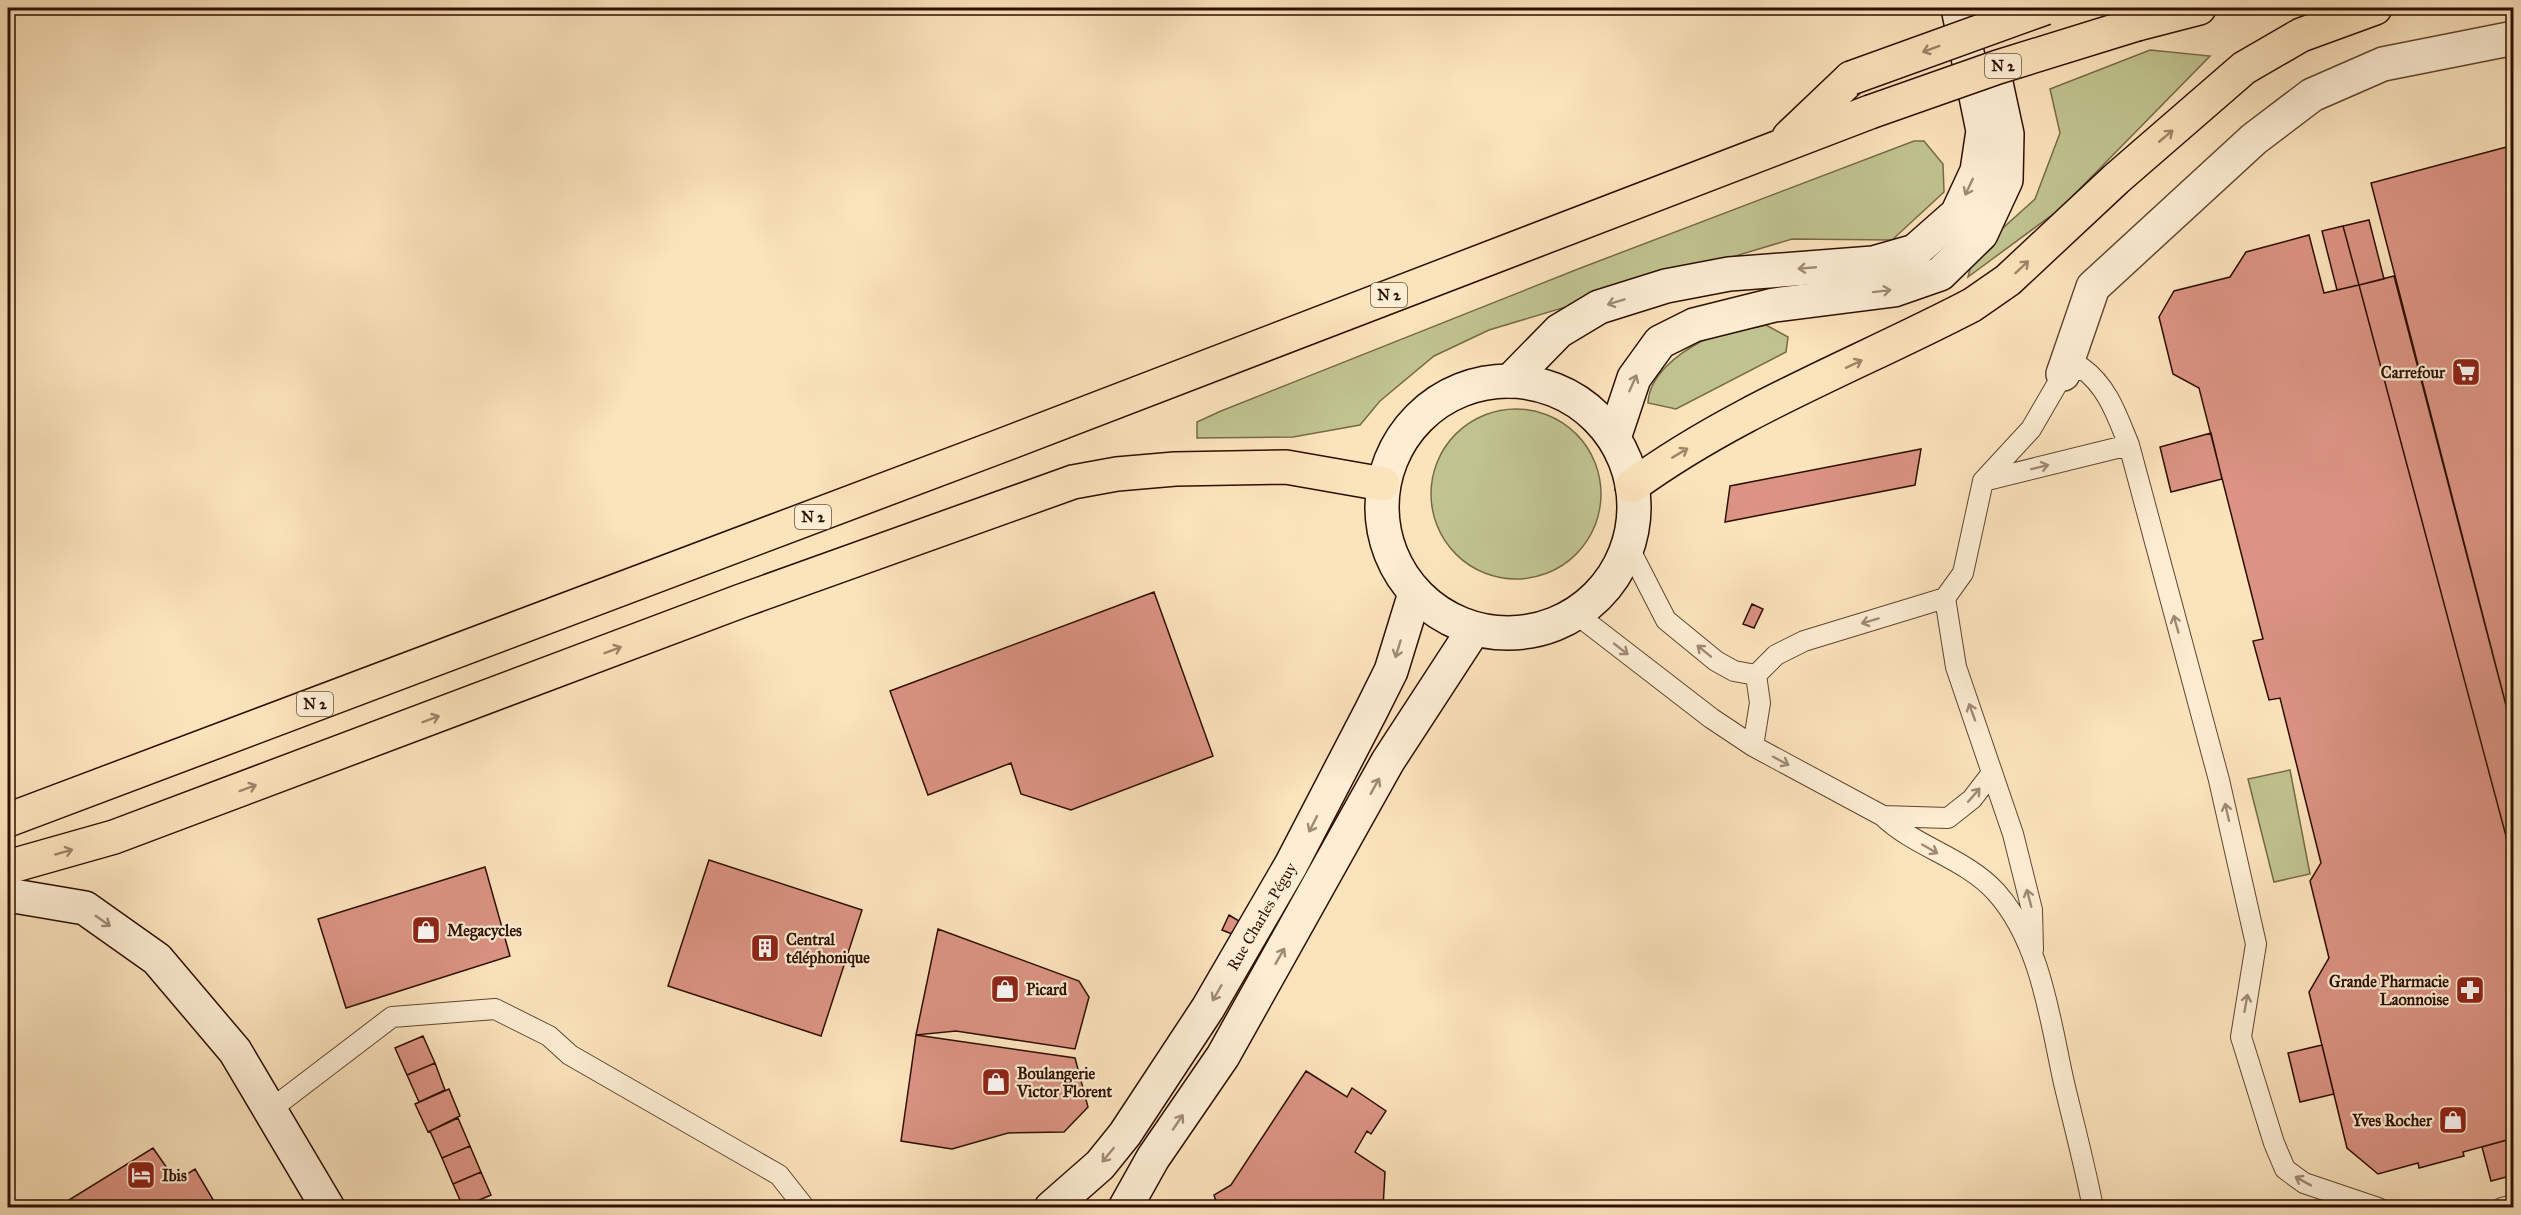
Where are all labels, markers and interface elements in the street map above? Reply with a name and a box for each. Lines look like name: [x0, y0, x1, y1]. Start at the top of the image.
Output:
one-way arrow: [1922, 45, 1941, 56]
road number: N 2: [1985, 54, 2021, 78]
one-way arrow: [2158, 129, 2173, 143]
one-way arrow: [1963, 178, 1975, 196]
one-way arrow: [2015, 260, 2030, 275]
one-way arrow: [1798, 263, 1818, 274]
road number: N 2: [1371, 283, 1407, 307]
one-way arrow: [1872, 286, 1892, 297]
one-way arrow: [1607, 297, 1626, 308]
supermarket icon: Carrefour: [2450, 356, 2482, 388]
one-way arrow: [1844, 357, 1862, 369]
place label: Carrefour: [2381, 363, 2446, 382]
one-way arrow: [1628, 374, 1639, 393]
one-way arrow: [1671, 446, 1688, 458]
one-way arrow: [2030, 460, 2049, 472]
road number: N 2: [795, 505, 831, 529]
one-way arrow: [2170, 615, 2181, 634]
one-way arrow: [1861, 616, 1880, 627]
one-way arrow: [1392, 639, 1403, 658]
one-way arrow: [1613, 643, 1629, 656]
one-way arrow: [603, 644, 622, 655]
one-way arrow: [1697, 644, 1712, 658]
road number: N 2: [297, 692, 333, 716]
one-way arrow: [1965, 703, 1976, 722]
one-way arrow: [421, 713, 439, 724]
one-way arrow: [1771, 756, 1789, 767]
one-way arrow: [1369, 778, 1381, 795]
one-way arrow: [238, 782, 257, 793]
one-way arrow: [1967, 788, 1981, 803]
one-way arrow: [2220, 803, 2232, 822]
one-way arrow: [1307, 815, 1319, 832]
one-way arrow: [1921, 843, 1938, 855]
one-way arrow: [54, 846, 73, 857]
street label: Rue Charles Péguy: [1223, 859, 1301, 974]
one-way arrow: [2023, 889, 2034, 908]
shop icon: Megacycles: [410, 914, 442, 946]
one-way arrow: [94, 915, 111, 927]
place label: Megacycles: [447, 921, 522, 941]
place label: Central téléphonique: [785, 930, 870, 968]
building icon: Central téléphonique: [749, 932, 781, 964]
one-way arrow: [1274, 948, 1286, 965]
place label: Grande Pharmacie Laonnoise: [2329, 972, 2449, 1009]
shop icon: Picard: [989, 973, 1021, 1005]
pharmacy icon: Grande Pharmacie Laonnoise: [2454, 974, 2486, 1006]
place label: Picard: [1026, 980, 1068, 999]
one-way arrow: [1210, 985, 1222, 1002]
one-way arrow: [2241, 994, 2252, 1014]
place label: Boulangerie Victor Florent: [1016, 1064, 1112, 1101]
shop icon: Boulangerie Victor Florent: [980, 1066, 1012, 1098]
shop icon: Yves Rocher: [2437, 1104, 2469, 1136]
place label: Yves Rocher: [2351, 1111, 2433, 1130]
one-way arrow: [1172, 1114, 1184, 1131]
one-way arrow: [1101, 1147, 1115, 1162]
hotel icon: Ibis: [125, 1159, 157, 1191]
place label: Ibis: [162, 1166, 187, 1185]
one-way arrow: [2295, 1175, 2312, 1187]

